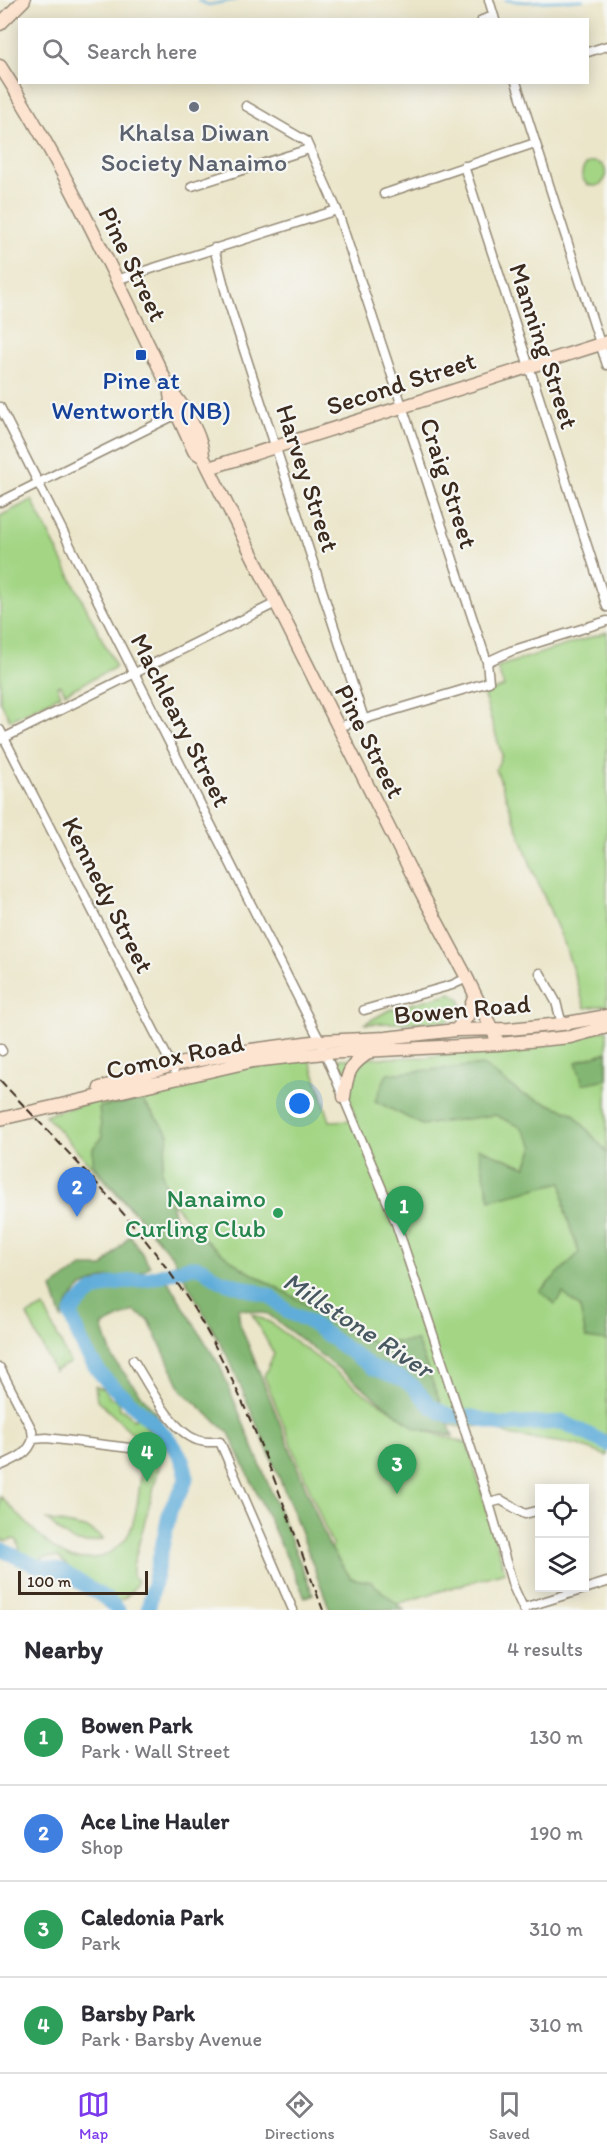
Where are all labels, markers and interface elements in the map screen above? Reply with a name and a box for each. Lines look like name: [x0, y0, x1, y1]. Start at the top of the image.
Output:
search box: [18, 18, 589, 84]
icon: search: [39, 35, 72, 68]
text: Search here: [87, 38, 197, 65]
marker: Khalsa Diwan Society Nanaimo: [187, 100, 201, 114]
place label: Khalsa Diwan Society Nanaimo: [101, 116, 287, 178]
street label: Pine Street: [91, 201, 175, 327]
street label: Manning Street: [502, 259, 586, 433]
street label: Second Street: [322, 344, 480, 422]
marker: Pine at Wentworth (NB): [134, 348, 148, 362]
place label: Pine at Wentworth (NB): [51, 364, 231, 426]
street label: Harvey Street: [269, 400, 347, 556]
street label: Craig Street: [413, 414, 485, 553]
street label: Machleary Street: [124, 628, 239, 812]
street label: Pine Street: [328, 679, 412, 804]
street label: Kennedy Street: [55, 811, 161, 979]
street label: Bowen Road: [392, 987, 532, 1031]
street label: Comox Road: [103, 1026, 247, 1086]
your location: [285, 1089, 314, 1118]
pin: 2: [58, 1168, 97, 1217]
place label: Nanaimo Curling Club: [125, 1182, 266, 1244]
pin: 1: [384, 1186, 424, 1236]
marker: Nanaimo Curling Club: [271, 1206, 285, 1220]
water label: Millstone River: [277, 1264, 442, 1387]
pin: 4: [128, 1432, 166, 1482]
pin: 3: [378, 1444, 416, 1494]
map controls: [535, 1484, 589, 1592]
button: locate: [535, 1484, 589, 1538]
button: layers: [535, 1538, 589, 1592]
scale bar: [18, 1568, 148, 1596]
text: 100 m: [27, 1572, 71, 1591]
text: Nearby: [24, 1633, 103, 1665]
text: 4 results: [507, 1637, 583, 1661]
text: Bowen Park: [81, 1712, 193, 1739]
text: 1: [39, 1725, 48, 1749]
text: 130 m: [529, 1725, 583, 1749]
text: Park · Wall Street: [81, 1739, 230, 1763]
text: Ace Line Hauler: [81, 1808, 229, 1835]
text: 2: [38, 1821, 49, 1845]
text: 190 m: [530, 1821, 583, 1845]
text: Shop: [81, 1835, 123, 1859]
text: Caledonia Park: [81, 1904, 224, 1931]
text: 3: [38, 1917, 49, 1941]
text: 310 m: [529, 1917, 583, 1941]
text: Park: [81, 1931, 120, 1955]
text: Barsby Park: [81, 2000, 195, 2027]
text: 4: [37, 2013, 50, 2037]
text: 310 m: [529, 2013, 583, 2037]
text: Park · Barsby Avenue: [81, 2027, 262, 2051]
tab: Map: [77, 2088, 110, 2143]
tab: Directions: [264, 2088, 335, 2143]
tab: Saved: [489, 2088, 530, 2143]

